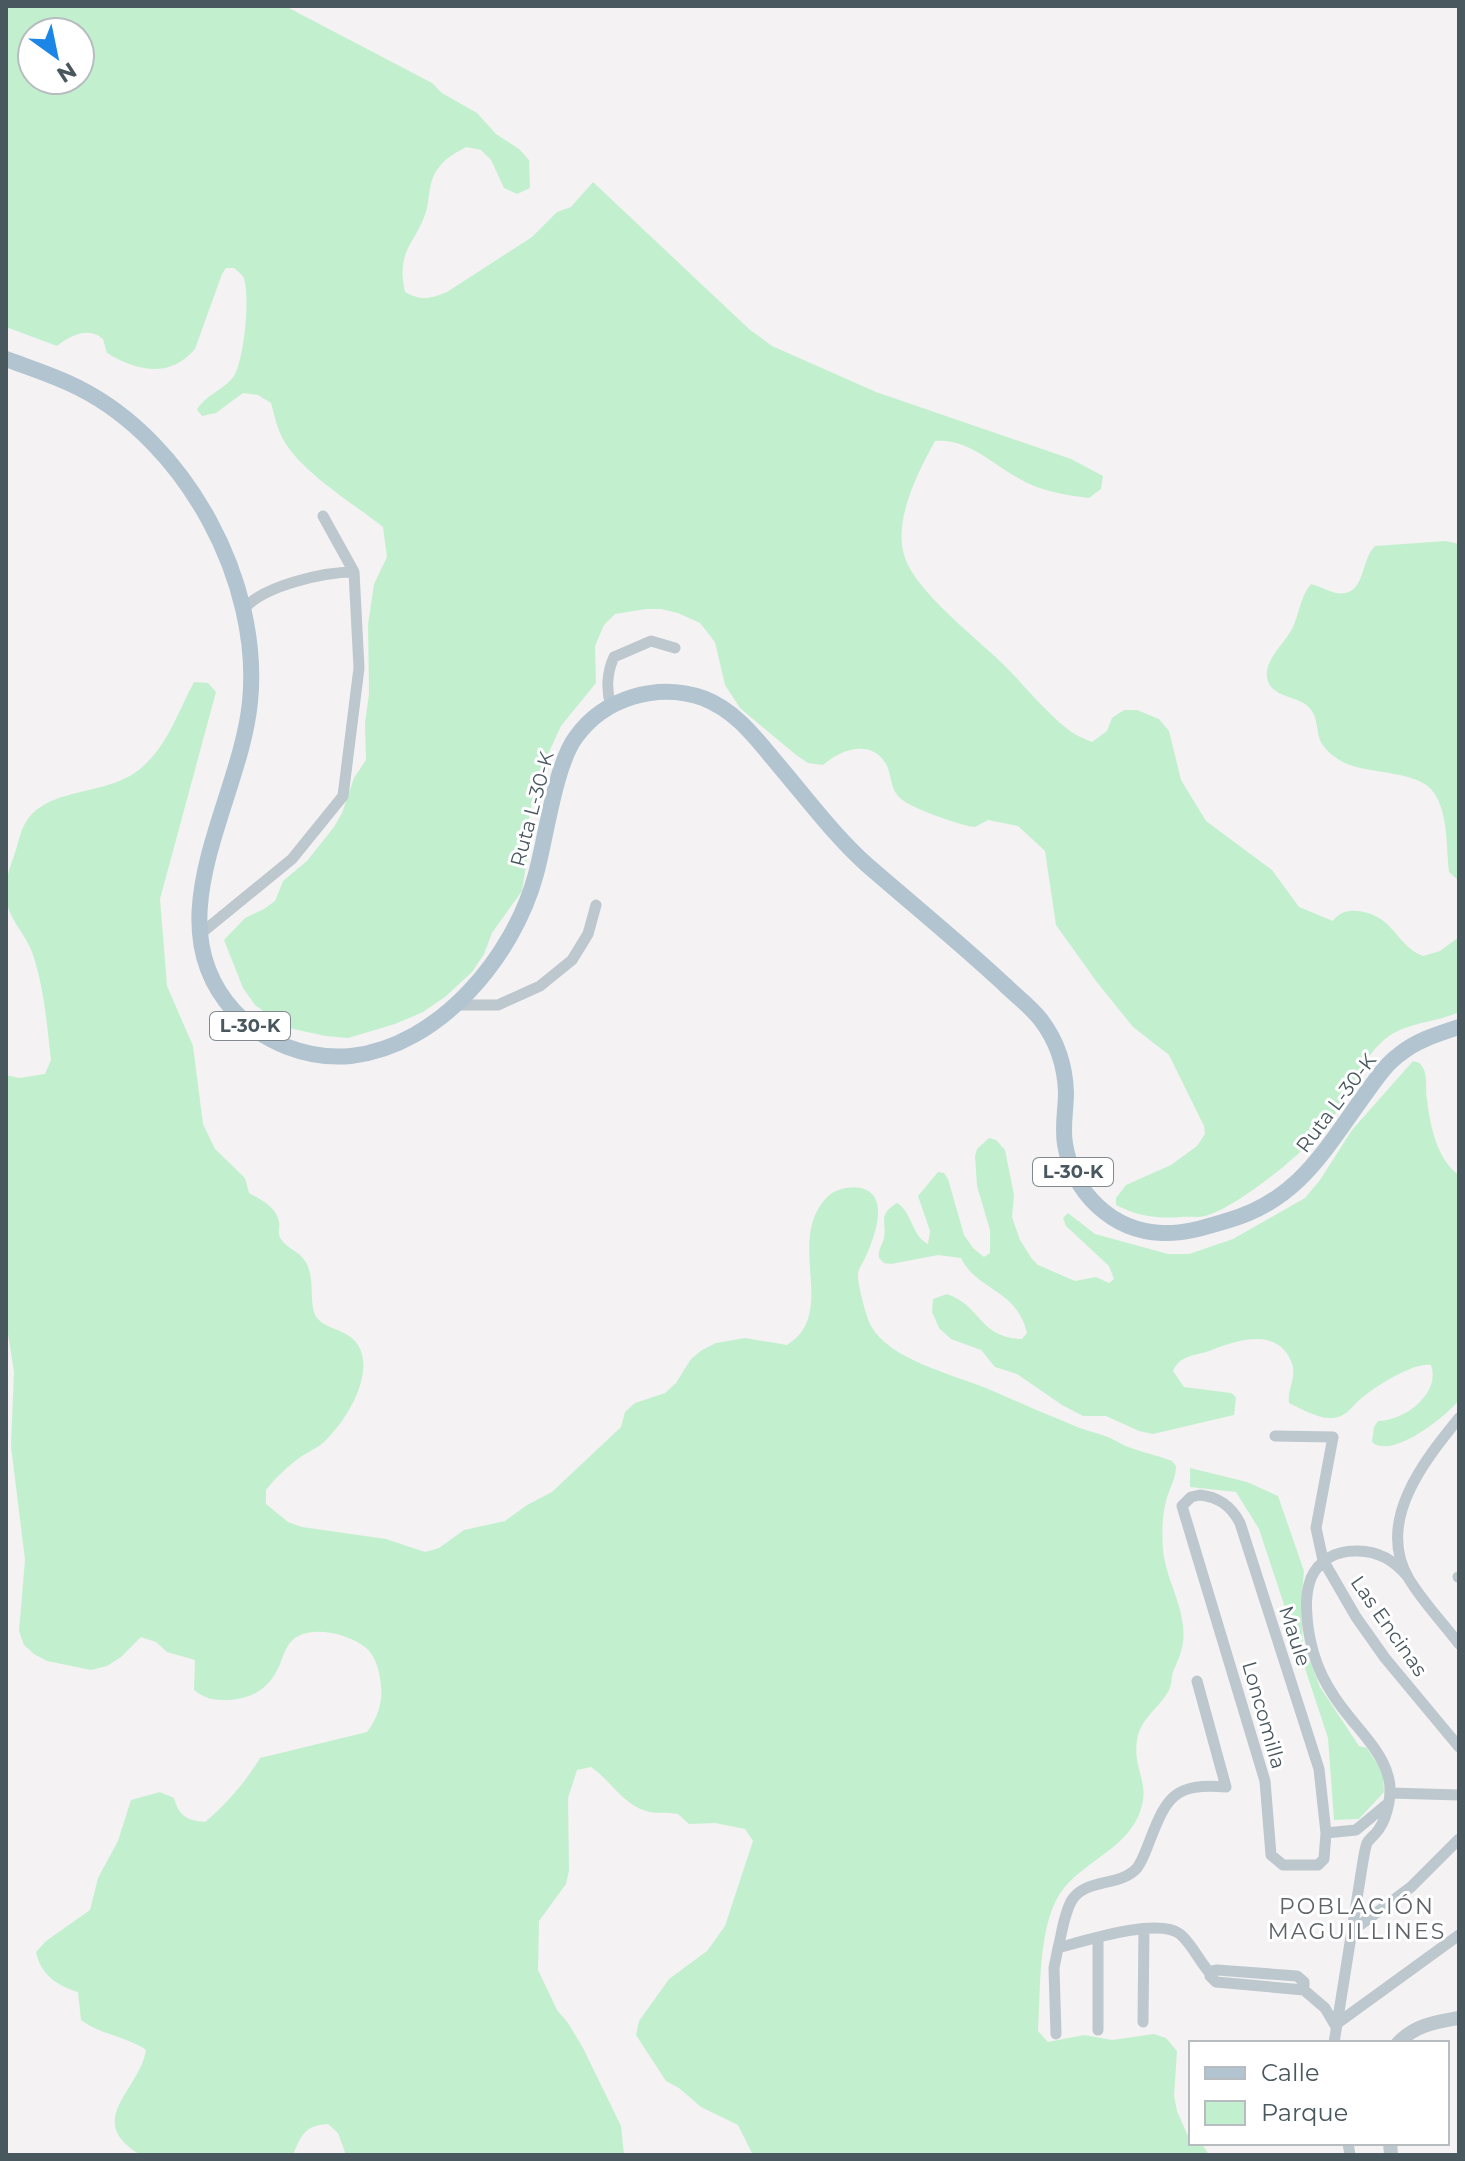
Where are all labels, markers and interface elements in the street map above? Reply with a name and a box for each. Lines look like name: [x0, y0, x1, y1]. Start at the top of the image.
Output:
north arrow: [16, 16, 96, 96]
text: N: [52, 56, 81, 89]
street label: Ruta L-30-K: [505, 748, 559, 869]
road number: L-30-K: [210, 1012, 290, 1040]
street label: Ruta L-30-K: [1291, 1048, 1382, 1157]
road number: L-30-K: [1033, 1158, 1113, 1186]
street label: Las Encinas: [1346, 1571, 1433, 1681]
street label: Maule: [1274, 1603, 1316, 1669]
street label: Loncomilla: [1237, 1659, 1291, 1771]
district label: POBLACIÓN MAGUILLINES: [1268, 1893, 1446, 1945]
legend: [1189, 2041, 1449, 2145]
text: Calle: [1261, 2058, 1319, 2087]
text: Parque: [1261, 2098, 1348, 2127]

